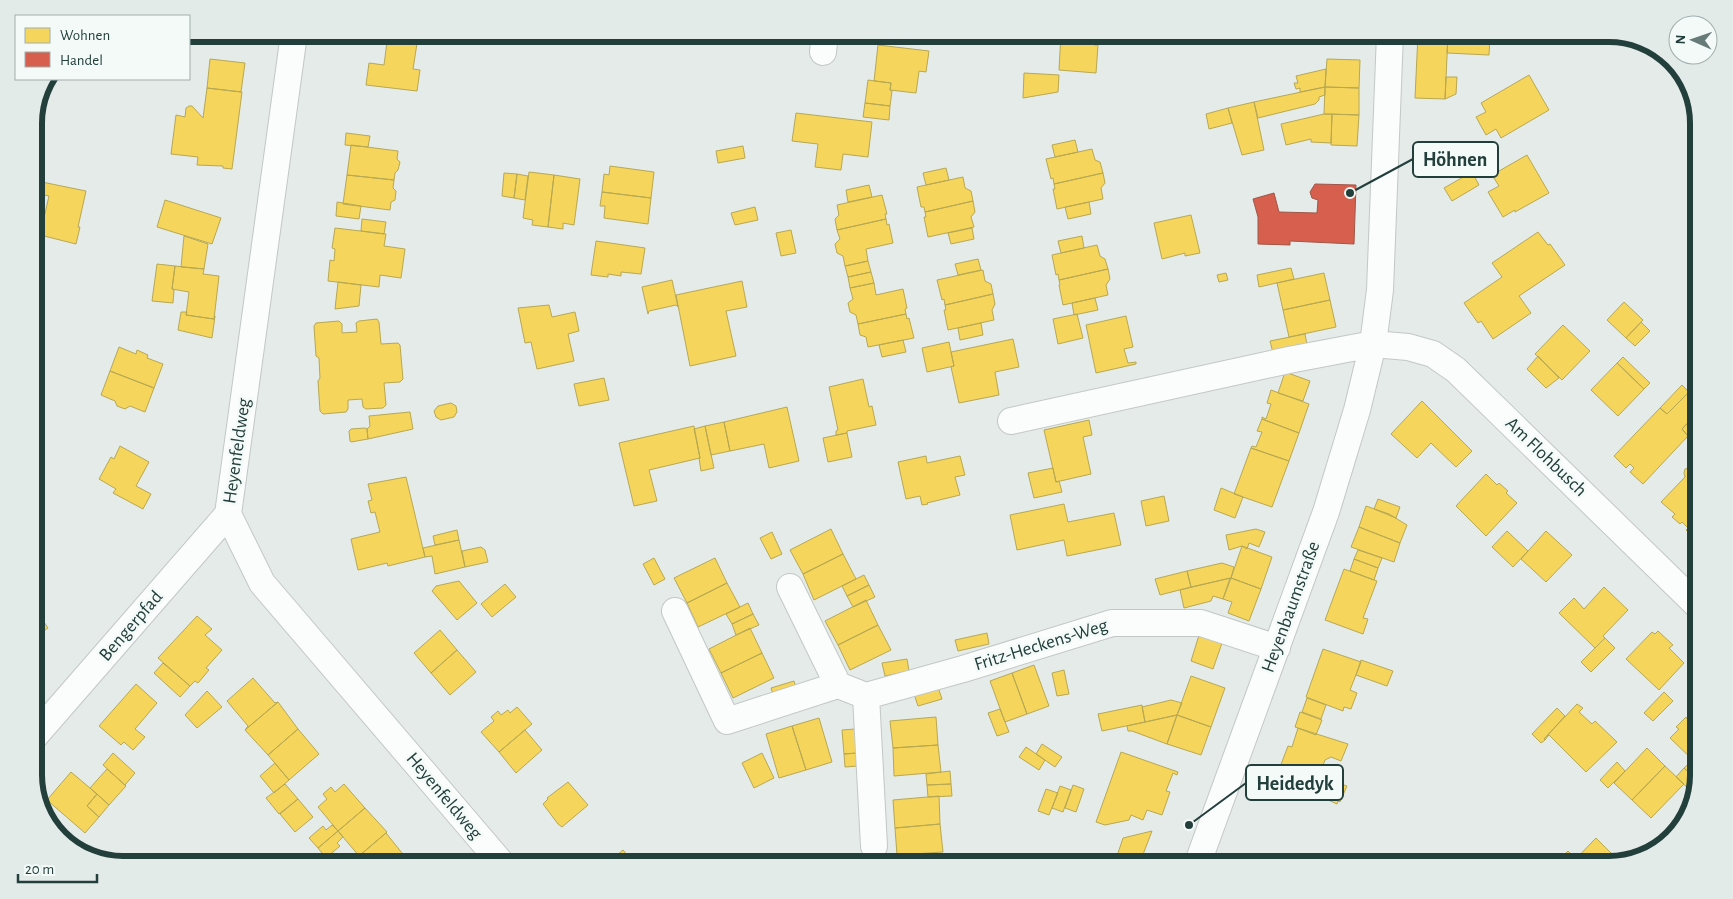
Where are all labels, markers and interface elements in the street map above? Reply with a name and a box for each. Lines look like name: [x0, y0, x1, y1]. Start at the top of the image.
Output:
legend: [15, 15, 190, 80]
north arrow: [1668, 15, 1718, 65]
text: Wohnen: [60, 28, 110, 43]
text: N: [1674, 34, 1688, 45]
text: Handel: [60, 53, 103, 68]
callout: Höhnen: [1413, 142, 1498, 177]
text: Höhnen: [1423, 150, 1487, 170]
street label: Heyenfeldweg: [220, 396, 254, 505]
street label: Am Flohbusch: [1502, 414, 1590, 500]
street label: Heyenbaumstraße: [1258, 539, 1324, 675]
street label: Bengerpfad: [96, 587, 167, 665]
street label: Fritz-Heckens-Weg: [972, 615, 1111, 674]
street label: Heyenfeldweg: [402, 749, 486, 844]
callout: Heidedyk: [1246, 765, 1343, 800]
text: Heidedyk: [1256, 774, 1334, 794]
scale bar: [18, 852, 96, 884]
text: 20 m: [25, 862, 54, 877]

